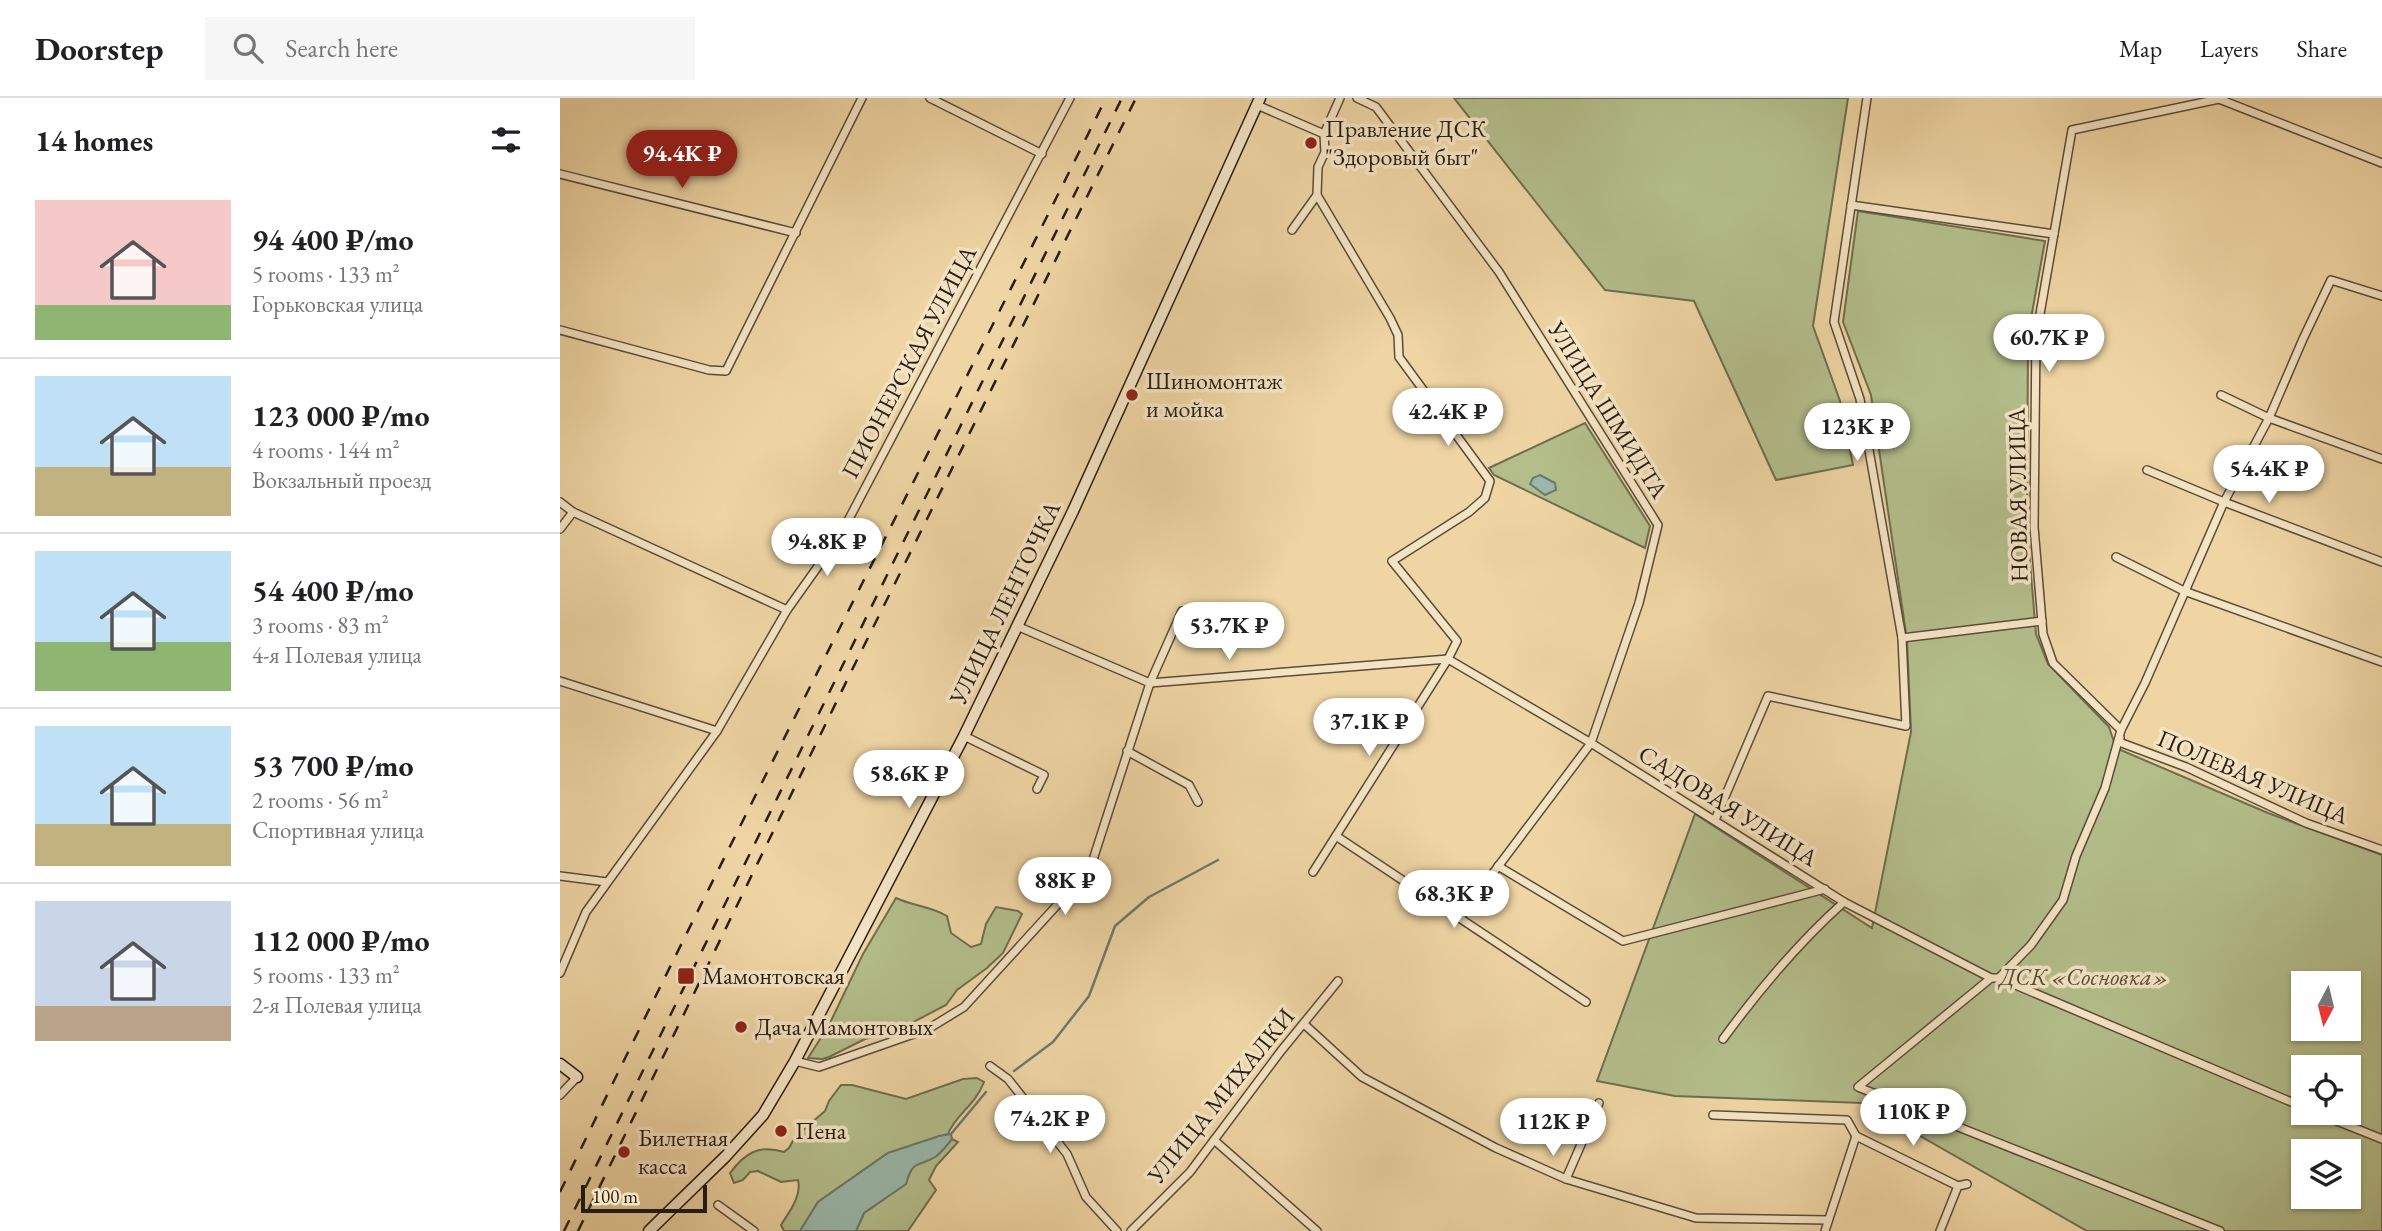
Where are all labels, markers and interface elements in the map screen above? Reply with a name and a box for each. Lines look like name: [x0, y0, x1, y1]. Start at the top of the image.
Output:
search box: [205, 17, 695, 80]
text: Doorstep: [35, 27, 163, 70]
icon: search: [229, 29, 267, 67]
text: Search here: [285, 31, 398, 65]
text: Map: [2119, 33, 2162, 64]
text: Layers: [2200, 33, 2259, 64]
text: Share: [2297, 33, 2347, 64]
place label: Правление ДСК "Здоровый быт": [1325, 113, 1486, 172]
text: 14 homes: [35, 121, 153, 160]
icon: filters: [487, 121, 525, 159]
pin: 94.4K ₽: [617, 130, 747, 190]
marker: Правление ДСК "Здоровый быт": [1303, 135, 1319, 151]
text: 94.4K ₽: [642, 138, 722, 168]
text: 94 400 ₽/mo: [252, 220, 414, 259]
icon: home: [91, 228, 175, 312]
street label: ПИОНЕРСКАЯ УЛИЦА: [834, 240, 983, 484]
text: 5 rooms · 133 m²: [252, 259, 400, 289]
text: Горьковская улица: [252, 289, 423, 319]
street label: УЛИЦА ШМИДТА: [1541, 314, 1676, 504]
pin: 60.7K ₽: [1984, 314, 2114, 374]
text: 60.7K ₽: [2009, 322, 2089, 352]
place label: Шиномонтаж и мойка: [1146, 365, 1283, 424]
marker: Шиномонтаж и мойка: [1124, 387, 1140, 403]
pin: 42.4K ₽: [1383, 388, 1513, 448]
text: 123 000 ₽/mo: [252, 396, 430, 435]
text: 42.4K ₽: [1408, 396, 1488, 426]
icon: home: [91, 404, 175, 488]
pin: 123K ₽: [1800, 404, 1914, 463]
street label: НОВАЯ УЛИЦА: [2000, 407, 2035, 583]
text: 123K ₽: [1820, 411, 1894, 441]
text: 4 rooms · 144 m²: [252, 435, 400, 465]
pin: 54.4K ₽: [2204, 446, 2334, 505]
text: 54.4K ₽: [2229, 453, 2309, 483]
text: Вокзальный проезд: [252, 465, 431, 495]
street label: УЛИЦА ЛЕНТОЧКА: [941, 496, 1067, 711]
pin: 94.8K ₽: [762, 518, 892, 578]
text: 94.8K ₽: [787, 526, 867, 556]
text: 54 400 ₽/mo: [252, 571, 414, 610]
icon: home: [91, 579, 175, 663]
pin: 53.7K ₽: [1164, 602, 1294, 662]
text: 3 rooms · 83 m²: [252, 610, 389, 640]
text: 53.7K ₽: [1189, 610, 1269, 640]
text: 4-я Полевая улица: [252, 640, 422, 670]
pin: 37.1K ₽: [1304, 698, 1434, 758]
text: 37.1K ₽: [1329, 706, 1409, 736]
street label: ПОЛЕВАЯ УЛИЦА: [2153, 722, 2354, 831]
street label: САДОВАЯ УЛИЦА: [1633, 738, 1824, 873]
text: 53 700 ₽/mo: [252, 746, 414, 785]
pin: 58.6K ₽: [844, 750, 974, 810]
icon: home: [91, 754, 175, 838]
text: 58.6K ₽: [869, 758, 949, 788]
text: 2 rooms · 56 m²: [252, 785, 389, 815]
text: Спортивная улица: [252, 815, 424, 845]
pin: 88K ₽: [1016, 858, 1114, 917]
text: 88K ₽: [1034, 865, 1096, 895]
pin: 68.3K ₽: [1389, 870, 1519, 930]
text: 68.3K ₽: [1414, 878, 1494, 908]
text: 112 000 ₽/mo: [252, 921, 430, 960]
icon: home: [91, 929, 175, 1013]
text: 5 rooms · 133 m²: [252, 960, 400, 990]
place label: Мамонтовская: [702, 960, 845, 991]
park label: ДСК «Сосновка»: [1998, 961, 2168, 992]
marker: Мамонтовская: [676, 966, 696, 986]
north arrow: [2291, 971, 2361, 1041]
map controls: [2291, 971, 2361, 1209]
text: 2-я Полевая улица: [252, 990, 422, 1020]
street label: УЛИЦА МИХАЛКИ: [1140, 1002, 1301, 1190]
place label: Дача Мамонтовых: [755, 1011, 934, 1042]
marker: Дача Мамонтовых: [733, 1019, 749, 1035]
button: locate: [2291, 1055, 2361, 1125]
pin: 110K ₽: [1856, 1088, 1970, 1148]
pin: 74.2K ₽: [985, 1096, 1115, 1155]
text: 110K ₽: [1876, 1096, 1950, 1126]
pin: 112K ₽: [1496, 1098, 1610, 1158]
text: 74.2K ₽: [1010, 1103, 1090, 1133]
text: 112K ₽: [1516, 1106, 1590, 1136]
place label: Пена: [795, 1115, 847, 1146]
place label: Билетная касса: [638, 1122, 729, 1181]
marker: Пена: [773, 1123, 789, 1139]
button: layers: [2291, 1139, 2361, 1209]
marker: Билетная касса: [616, 1144, 632, 1160]
scale bar: [581, 1182, 707, 1214]
text: 100 m: [592, 1184, 638, 1209]

